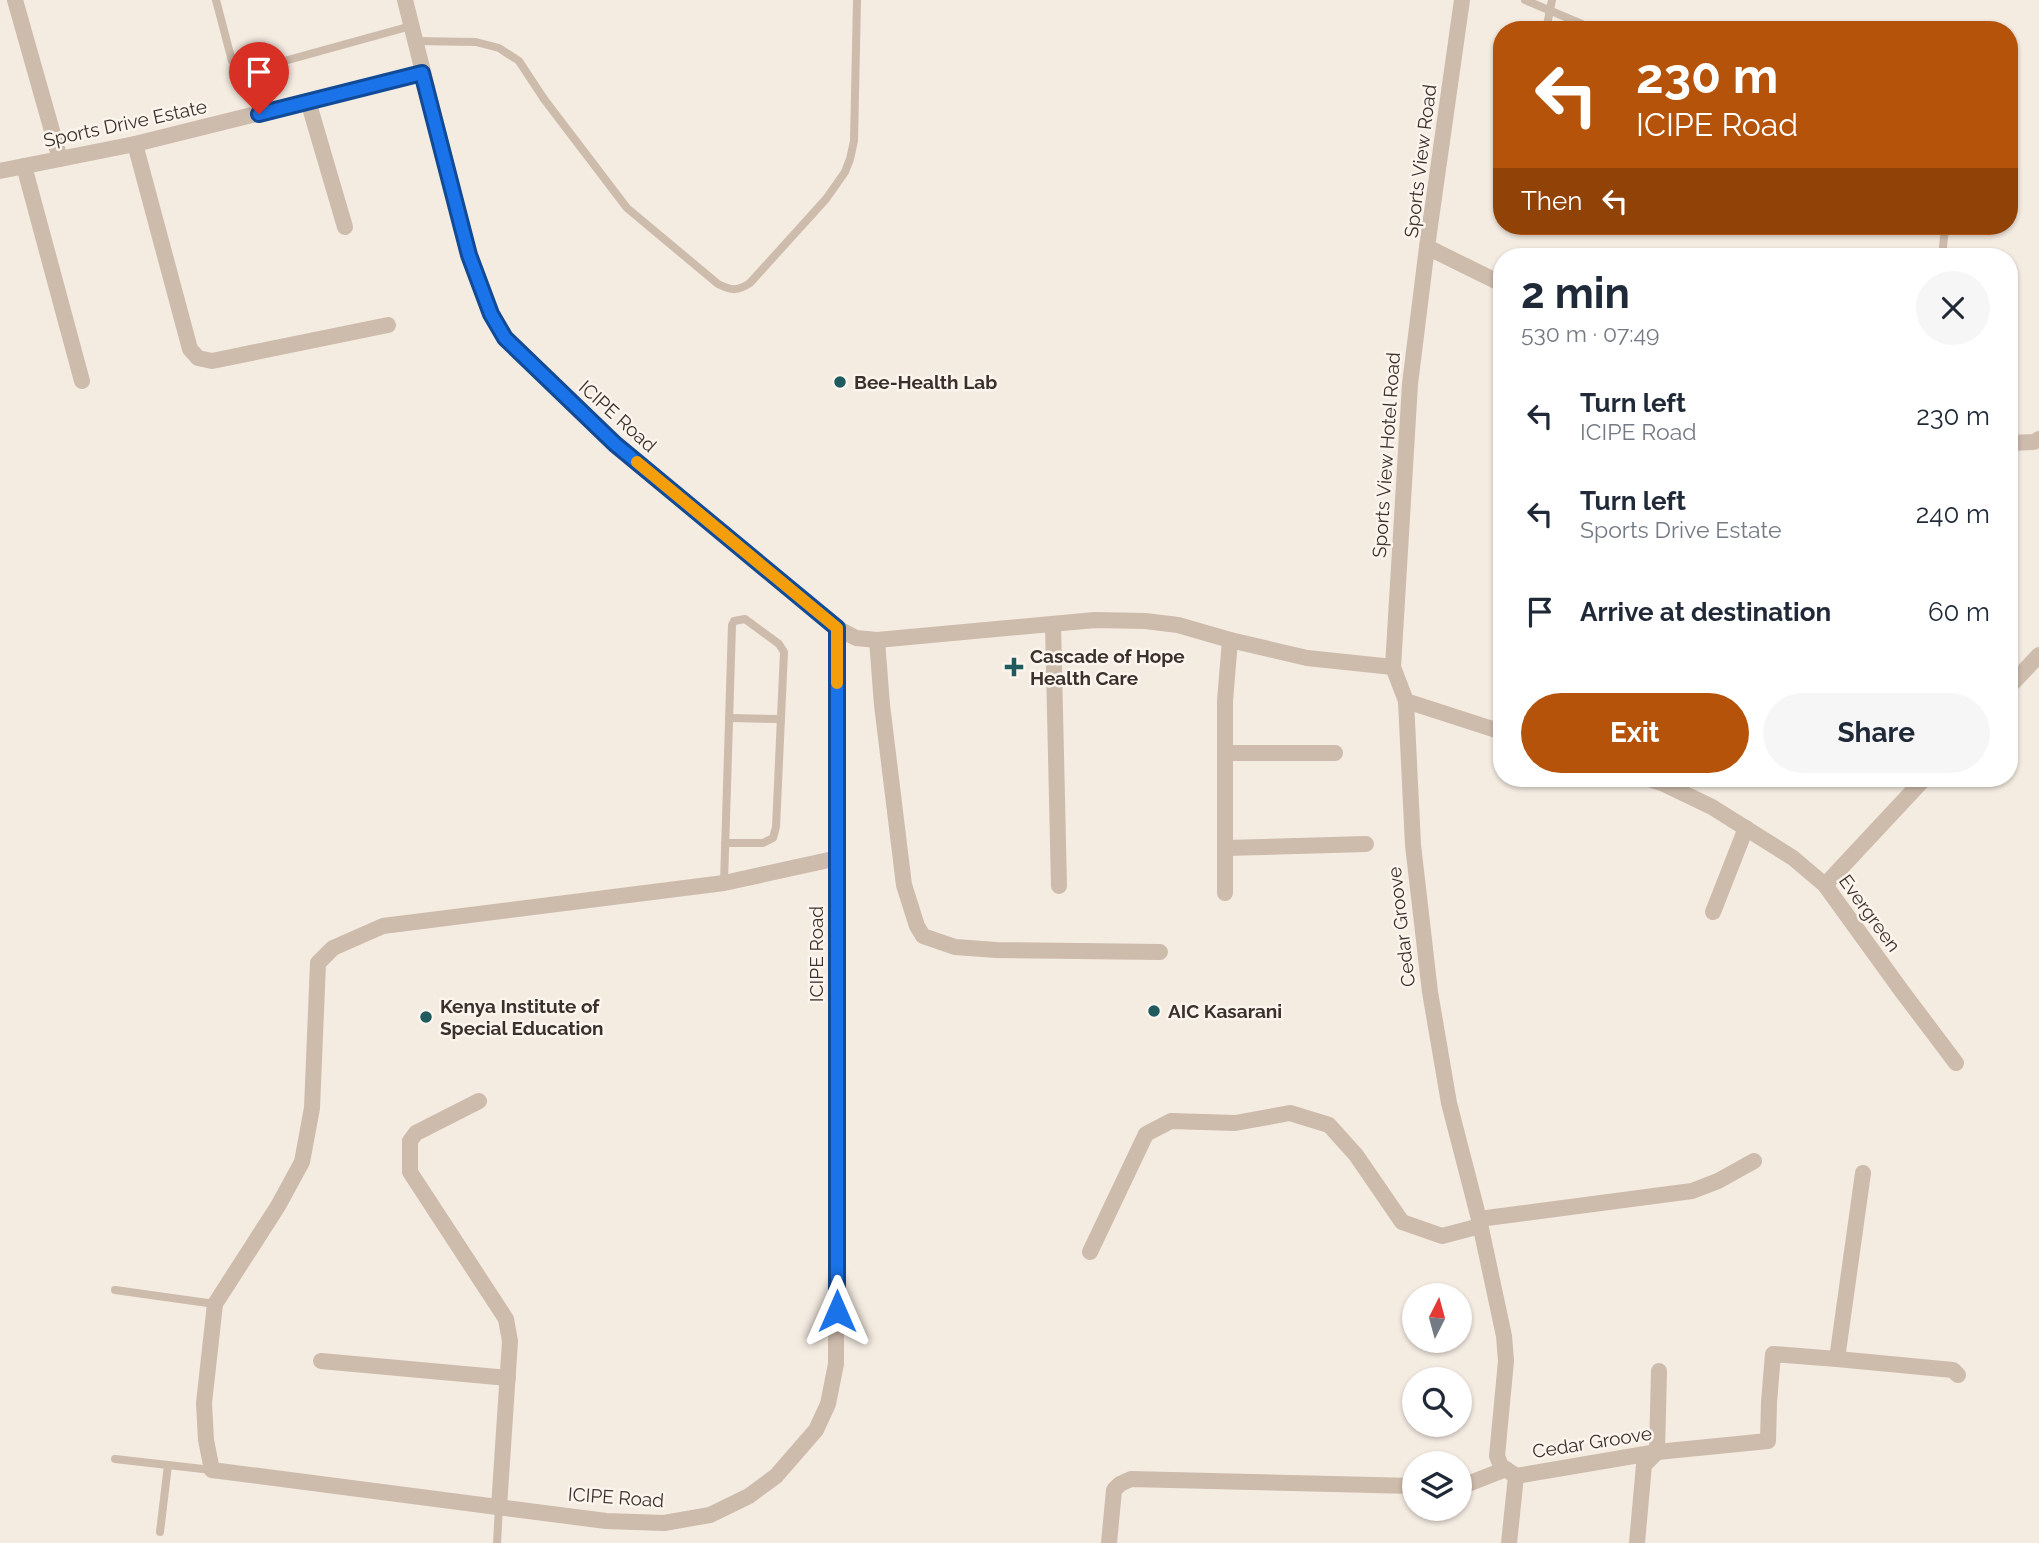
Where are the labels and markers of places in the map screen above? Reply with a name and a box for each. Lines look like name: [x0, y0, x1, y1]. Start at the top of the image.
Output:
pin: [229, 42, 289, 114]
place label: Bee-Health Lab: [854, 371, 997, 393]
marker: Bee-Health Lab: [832, 374, 848, 390]
place label: Cascade of Hope Health Care: [1030, 645, 1185, 689]
marker: Cascade of Hope Health Care: [1004, 657, 1024, 677]
place label: Kenya Institute of Special Education: [440, 995, 603, 1039]
place label: AIC Kasarani: [1168, 1000, 1282, 1022]
marker: AIC Kasarani: [1146, 1003, 1162, 1019]
marker: Kenya Institute of Special Education: [418, 1009, 434, 1025]

